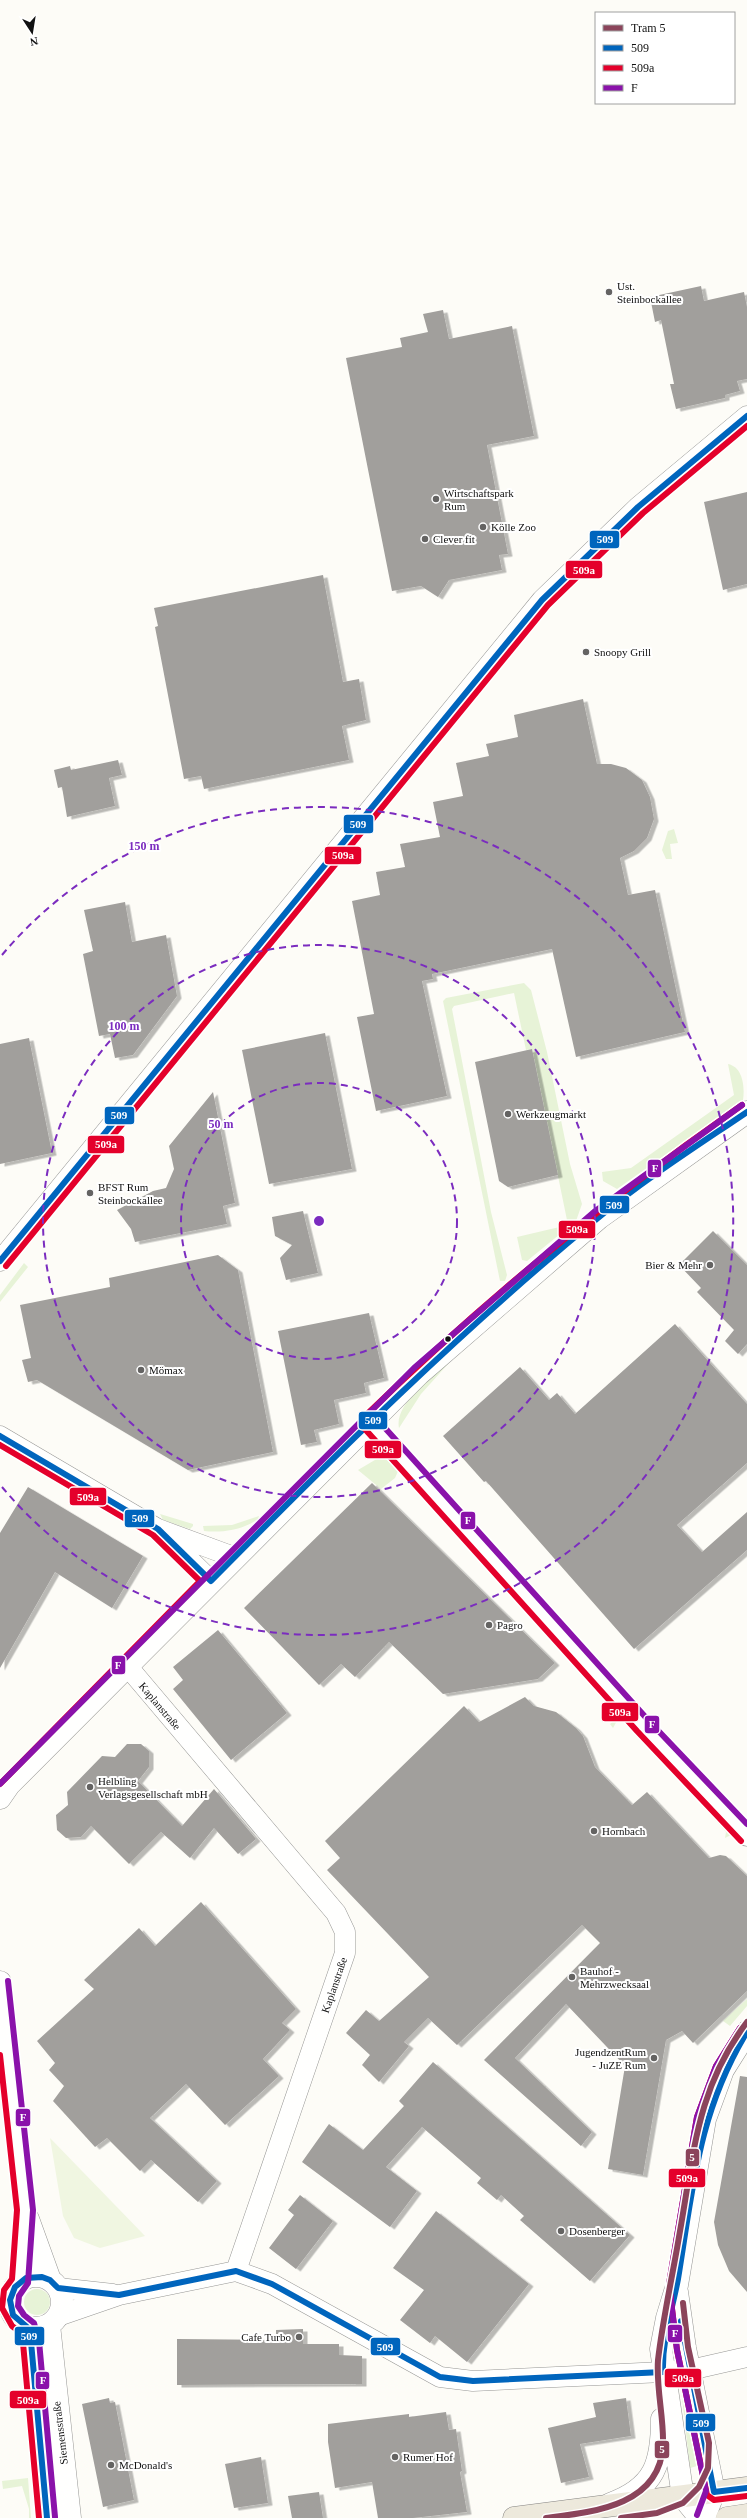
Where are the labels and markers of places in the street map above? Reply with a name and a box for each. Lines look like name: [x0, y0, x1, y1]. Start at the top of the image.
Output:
place label: Ust. Steinbockallee: [617, 280, 682, 305]
marker: Ust. Steinbockallee: [604, 287, 614, 297]
place label: Wirtschaftspark Rum: [444, 487, 514, 512]
marker: Wirtschaftspark Rum: [431, 494, 441, 504]
place label: Kölle Zoo: [491, 521, 536, 533]
marker: Kölle Zoo: [478, 522, 488, 532]
place label: Clever fit: [433, 533, 475, 545]
marker: Clever fit: [420, 534, 430, 544]
place label: Snoopy Grill: [594, 646, 651, 658]
marker: Snoopy Grill: [581, 647, 591, 657]
place label: Werkzeugmarkt: [516, 1108, 586, 1120]
marker: Werkzeugmarkt: [503, 1109, 513, 1119]
place label: BFST Rum Steinbockallee: [98, 1181, 163, 1206]
marker: BFST Rum Steinbockallee: [85, 1188, 95, 1198]
centre of rings: [312, 1214, 326, 1228]
place label: Bier & Mehr: [645, 1259, 702, 1271]
marker: Bier & Mehr: [705, 1260, 715, 1270]
unlabelled marker: [443, 1334, 453, 1344]
place label: Mömax: [149, 1364, 184, 1376]
marker: Mömax: [136, 1365, 146, 1375]
place label: Pagro: [497, 1619, 523, 1631]
marker: Pagro: [484, 1620, 494, 1630]
place label: Helbling Verlagsgesellschaft mbH: [98, 1775, 208, 1800]
marker: Helbling Verlagsgesellschaft mbH: [85, 1782, 95, 1792]
place label: Hornbach: [602, 1825, 646, 1837]
marker: Hornbach: [589, 1826, 599, 1836]
place label: Bauhof - Mehrzwecksaal: [580, 1965, 649, 1990]
marker: Bauhof - Mehrzwecksaal: [567, 1972, 577, 1982]
place label: JugendzentRum - JuZE Rum: [575, 2046, 646, 2071]
marker: JugendzentRum - JuZE Rum: [649, 2053, 659, 2063]
place label: Dosenberger: [569, 2225, 625, 2237]
marker: Dosenberger: [556, 2226, 566, 2236]
place label: Cafe Turbo: [241, 2331, 291, 2343]
marker: Cafe Turbo: [294, 2332, 304, 2342]
place label: Rumer Hof: [403, 2451, 453, 2463]
marker: Rumer Hof: [390, 2452, 400, 2462]
place label: McDonald's: [119, 2459, 172, 2471]
marker: McDonald's: [106, 2460, 116, 2470]

